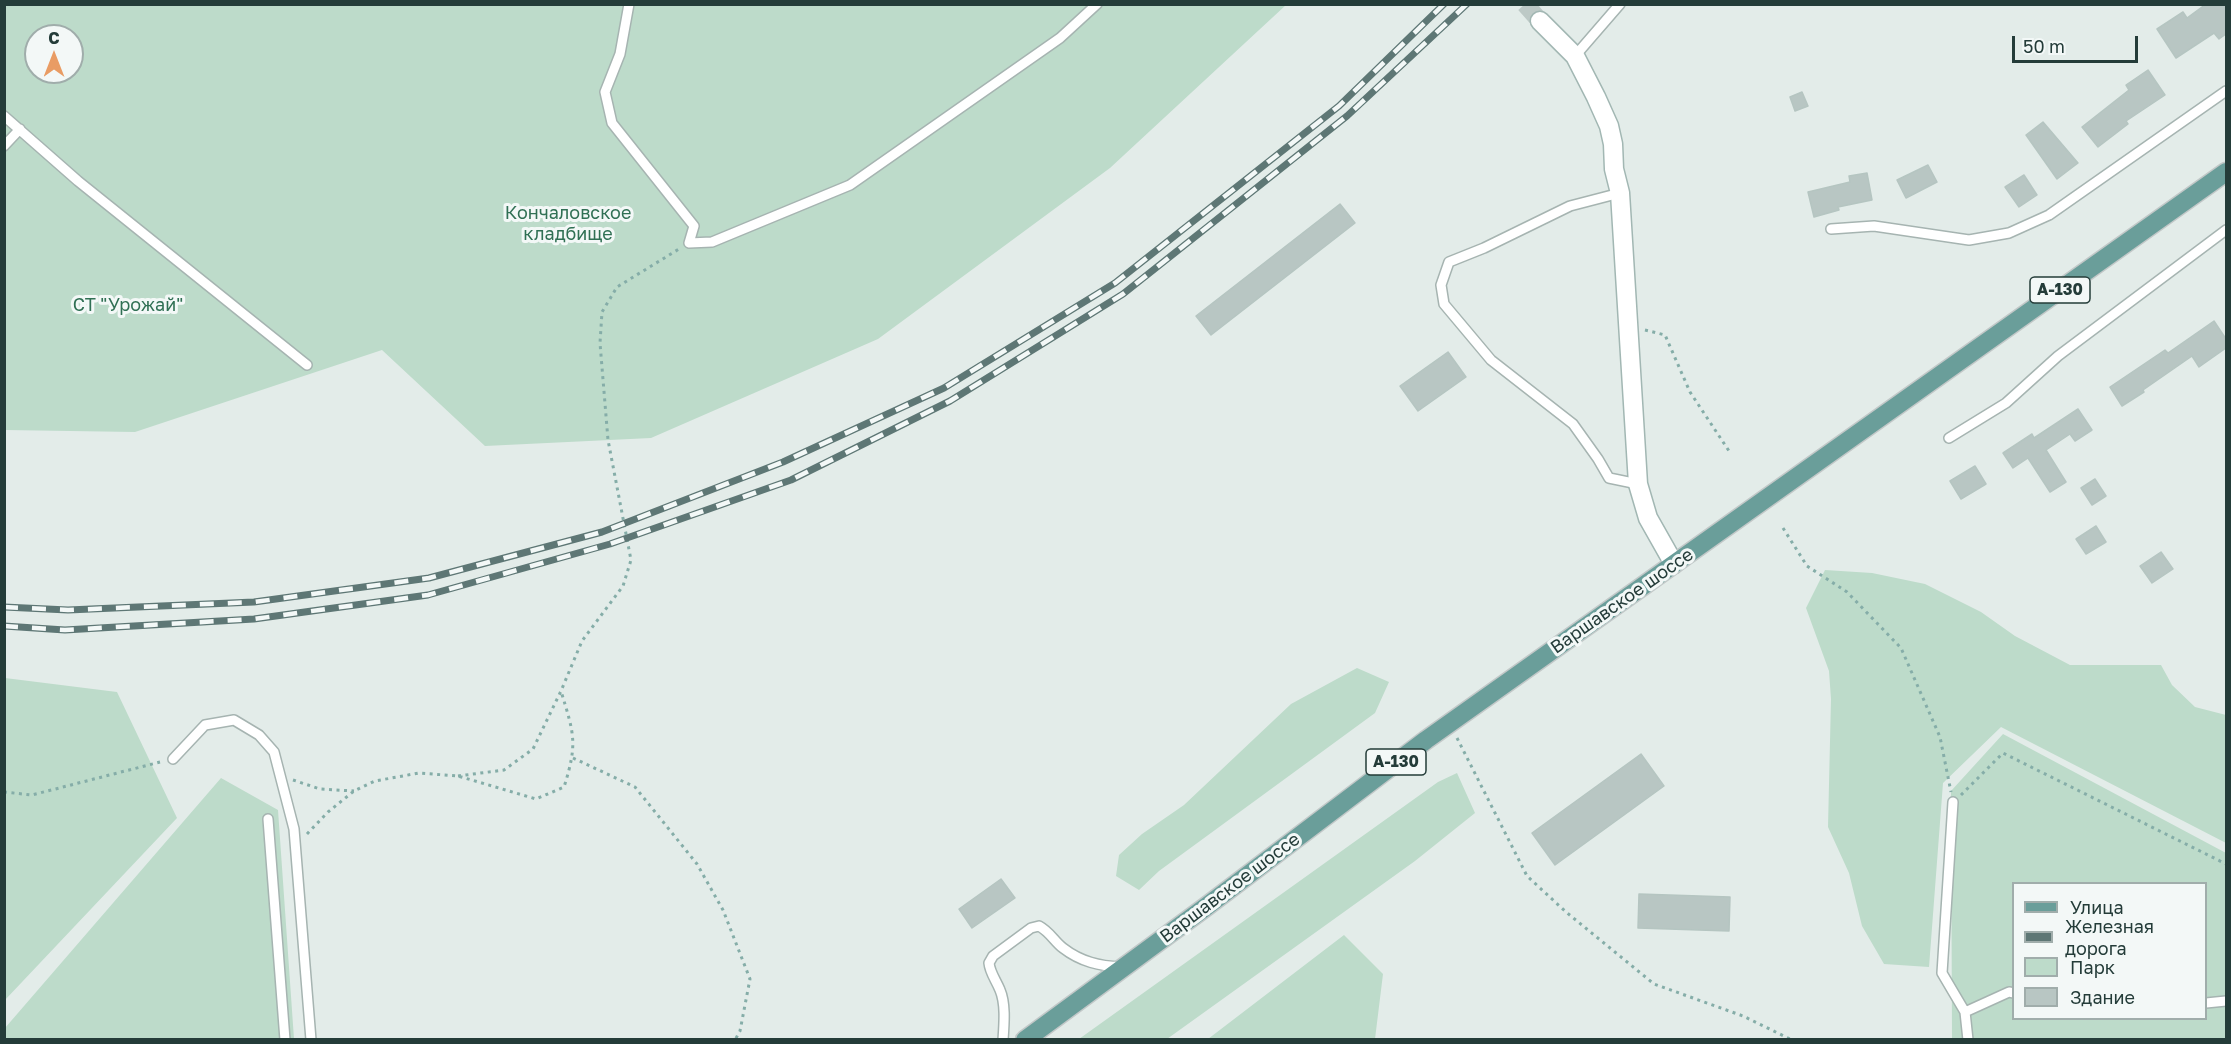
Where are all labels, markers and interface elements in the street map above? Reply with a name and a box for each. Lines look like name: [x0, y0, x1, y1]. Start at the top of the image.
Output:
north arrow: [24, 24, 84, 84]
scale bar: [2015, 24, 2141, 62]
text: С: [48, 28, 60, 48]
text: 50 m: [2023, 35, 2065, 57]
park label: Кончаловское кладбище: [505, 202, 631, 244]
road number: А-130: [2030, 277, 2090, 303]
park label: СТ "Урожай": [73, 294, 183, 316]
street label: Варшавское шоссе: [1547, 544, 1697, 658]
road number: А-130: [1366, 749, 1426, 775]
street label: Варшавское шоссе: [1156, 828, 1304, 948]
legend: [2012, 882, 2207, 1020]
text: Улица: [2070, 896, 2124, 918]
text: Железная дорога: [2065, 915, 2154, 959]
text: Парк: [2070, 956, 2115, 978]
text: Здание: [2070, 986, 2135, 1008]

